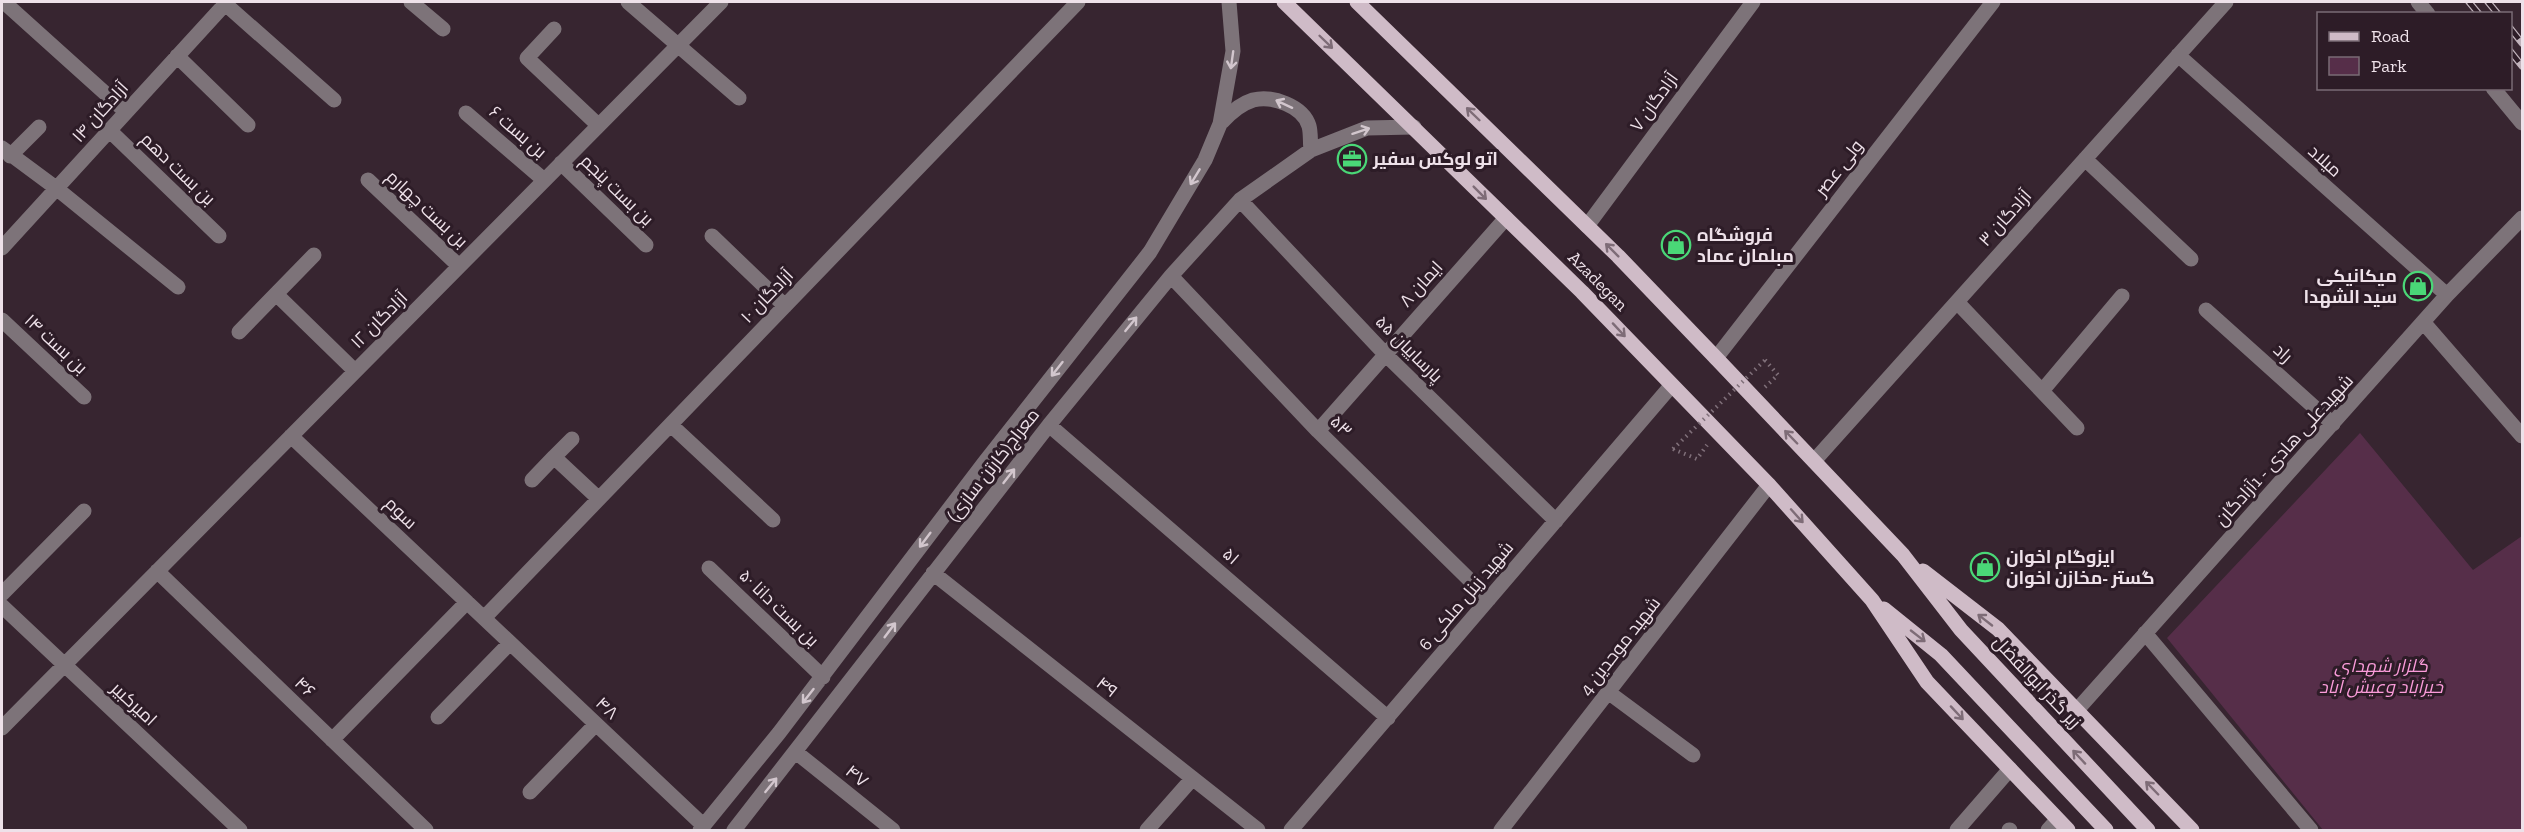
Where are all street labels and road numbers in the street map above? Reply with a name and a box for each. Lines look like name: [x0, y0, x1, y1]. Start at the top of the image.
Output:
street label: ۷ آزادگان: [1625, 68, 1683, 136]
street label: ۱۴ آزادگان: [67, 77, 133, 147]
street label: بن بست ۶: [485, 101, 551, 163]
street label: بن بست دهم: [135, 128, 220, 211]
street label: ولی عصر: [1810, 135, 1868, 201]
street label: میلاد: [2304, 140, 2346, 182]
street label: بن بست پنجم: [575, 150, 658, 231]
street label: بن بست چهارم: [381, 166, 472, 253]
street label: ۳ آزادگان: [1974, 185, 2036, 251]
street label: Azadegan: [1563, 246, 1633, 316]
street label: ۸ ایمان: [1395, 256, 1447, 312]
street label: ۱۰ آزادگان: [736, 264, 798, 328]
street label: ۱۲ آزادگان: [346, 287, 412, 353]
street label: بن بست ۱۴: [20, 309, 92, 379]
street label: پارساییان ۵۵: [1370, 311, 1447, 388]
street label: راد: [2269, 339, 2297, 367]
street label: شهیدعلی هادی - 1آزادگان: [2210, 370, 2358, 530]
street label: معراج(کارتن سازی): [942, 404, 1045, 527]
street label: ۵۳: [1325, 410, 1357, 442]
street label: سوم: [380, 492, 422, 534]
street label: 6 شهید زینل ملکی: [1414, 537, 1518, 655]
street label: ۵۱: [1218, 543, 1244, 569]
street label: بن بست دانا ۵۰: [734, 564, 824, 652]
street label: 4 شهید موحدین: [1575, 593, 1665, 699]
street label: زیر گذر ابوالفضل: [1988, 631, 2086, 733]
street label: ۴۶: [290, 672, 320, 702]
street label: ۴۹: [1092, 672, 1122, 702]
street label: امیرکبیر: [106, 677, 161, 731]
street label: ۴۸: [591, 692, 623, 724]
street label: ۴۷: [841, 760, 873, 792]

